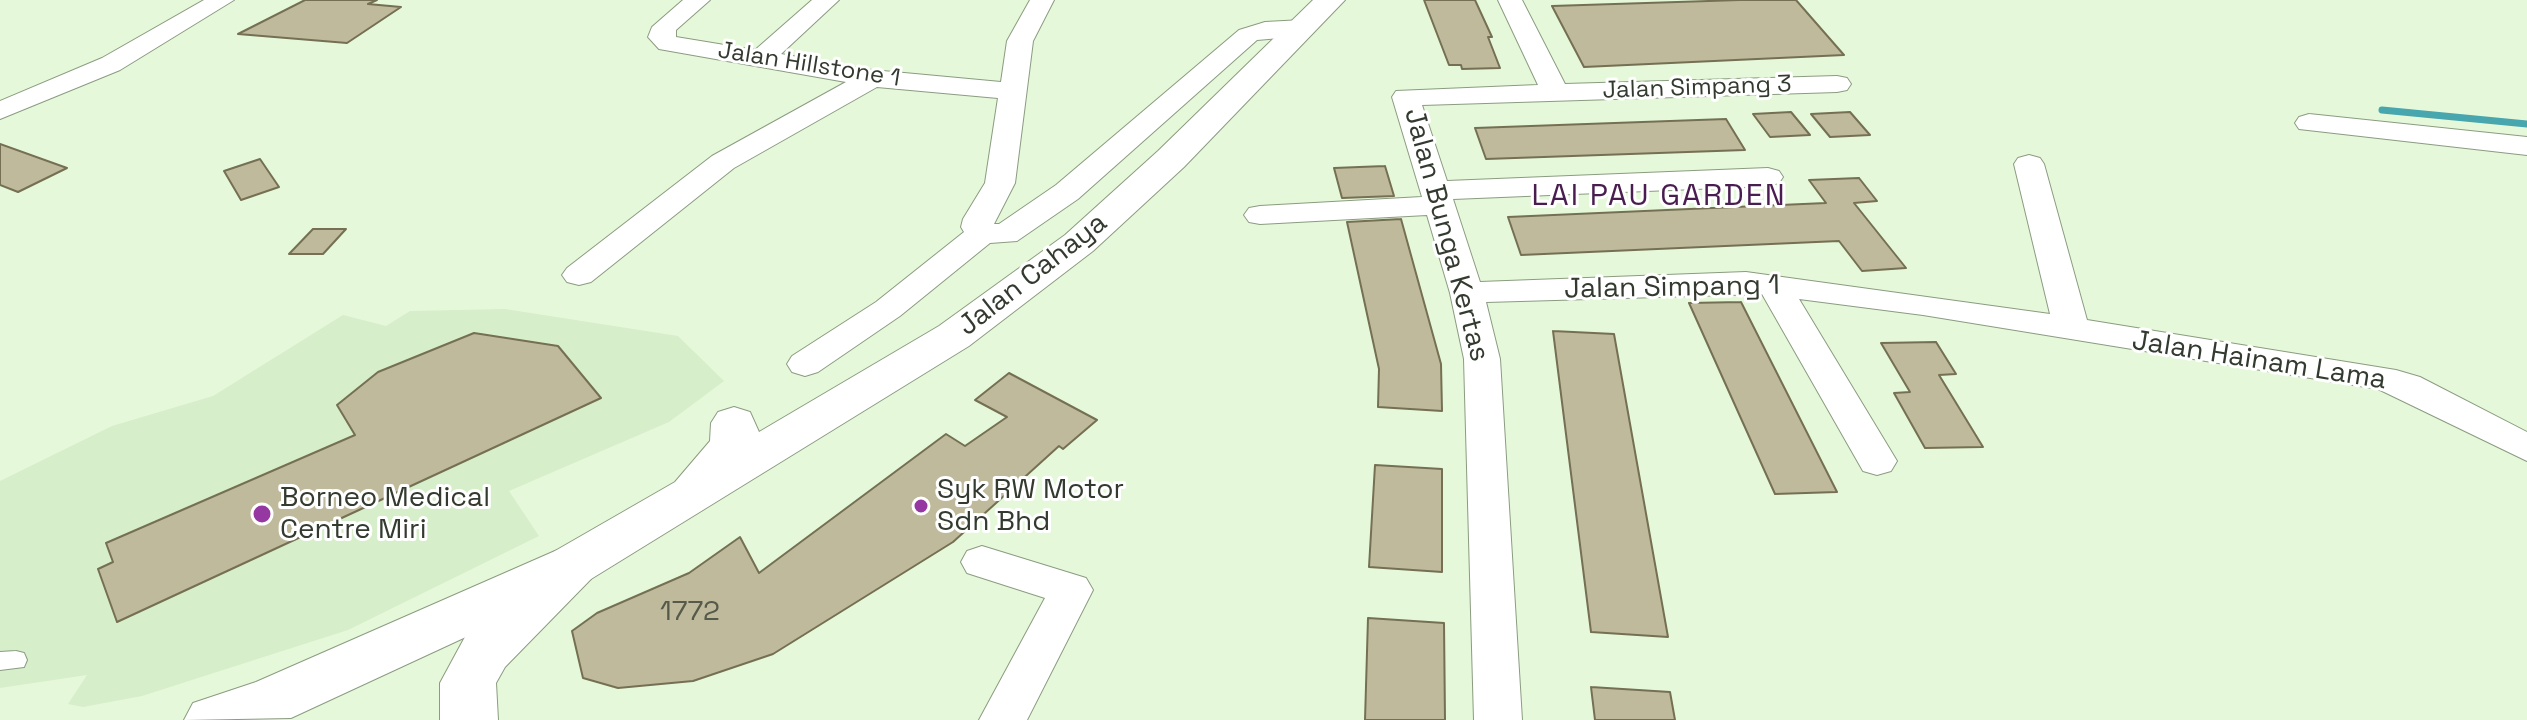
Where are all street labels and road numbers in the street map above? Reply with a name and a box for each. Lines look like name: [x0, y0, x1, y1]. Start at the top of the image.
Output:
street label: Jalan Hillstone 1: [716, 36, 902, 94]
street label: Jalan Simpang 3: [1602, 70, 1792, 106]
street label: Jalan Bunga Kertas: [1396, 105, 1496, 365]
street label: Jalan Cahaya: [952, 206, 1114, 344]
street label: Jalan Simpang 1: [1564, 269, 1780, 307]
street label: Jalan Hainam Lama: [2130, 324, 2388, 398]

